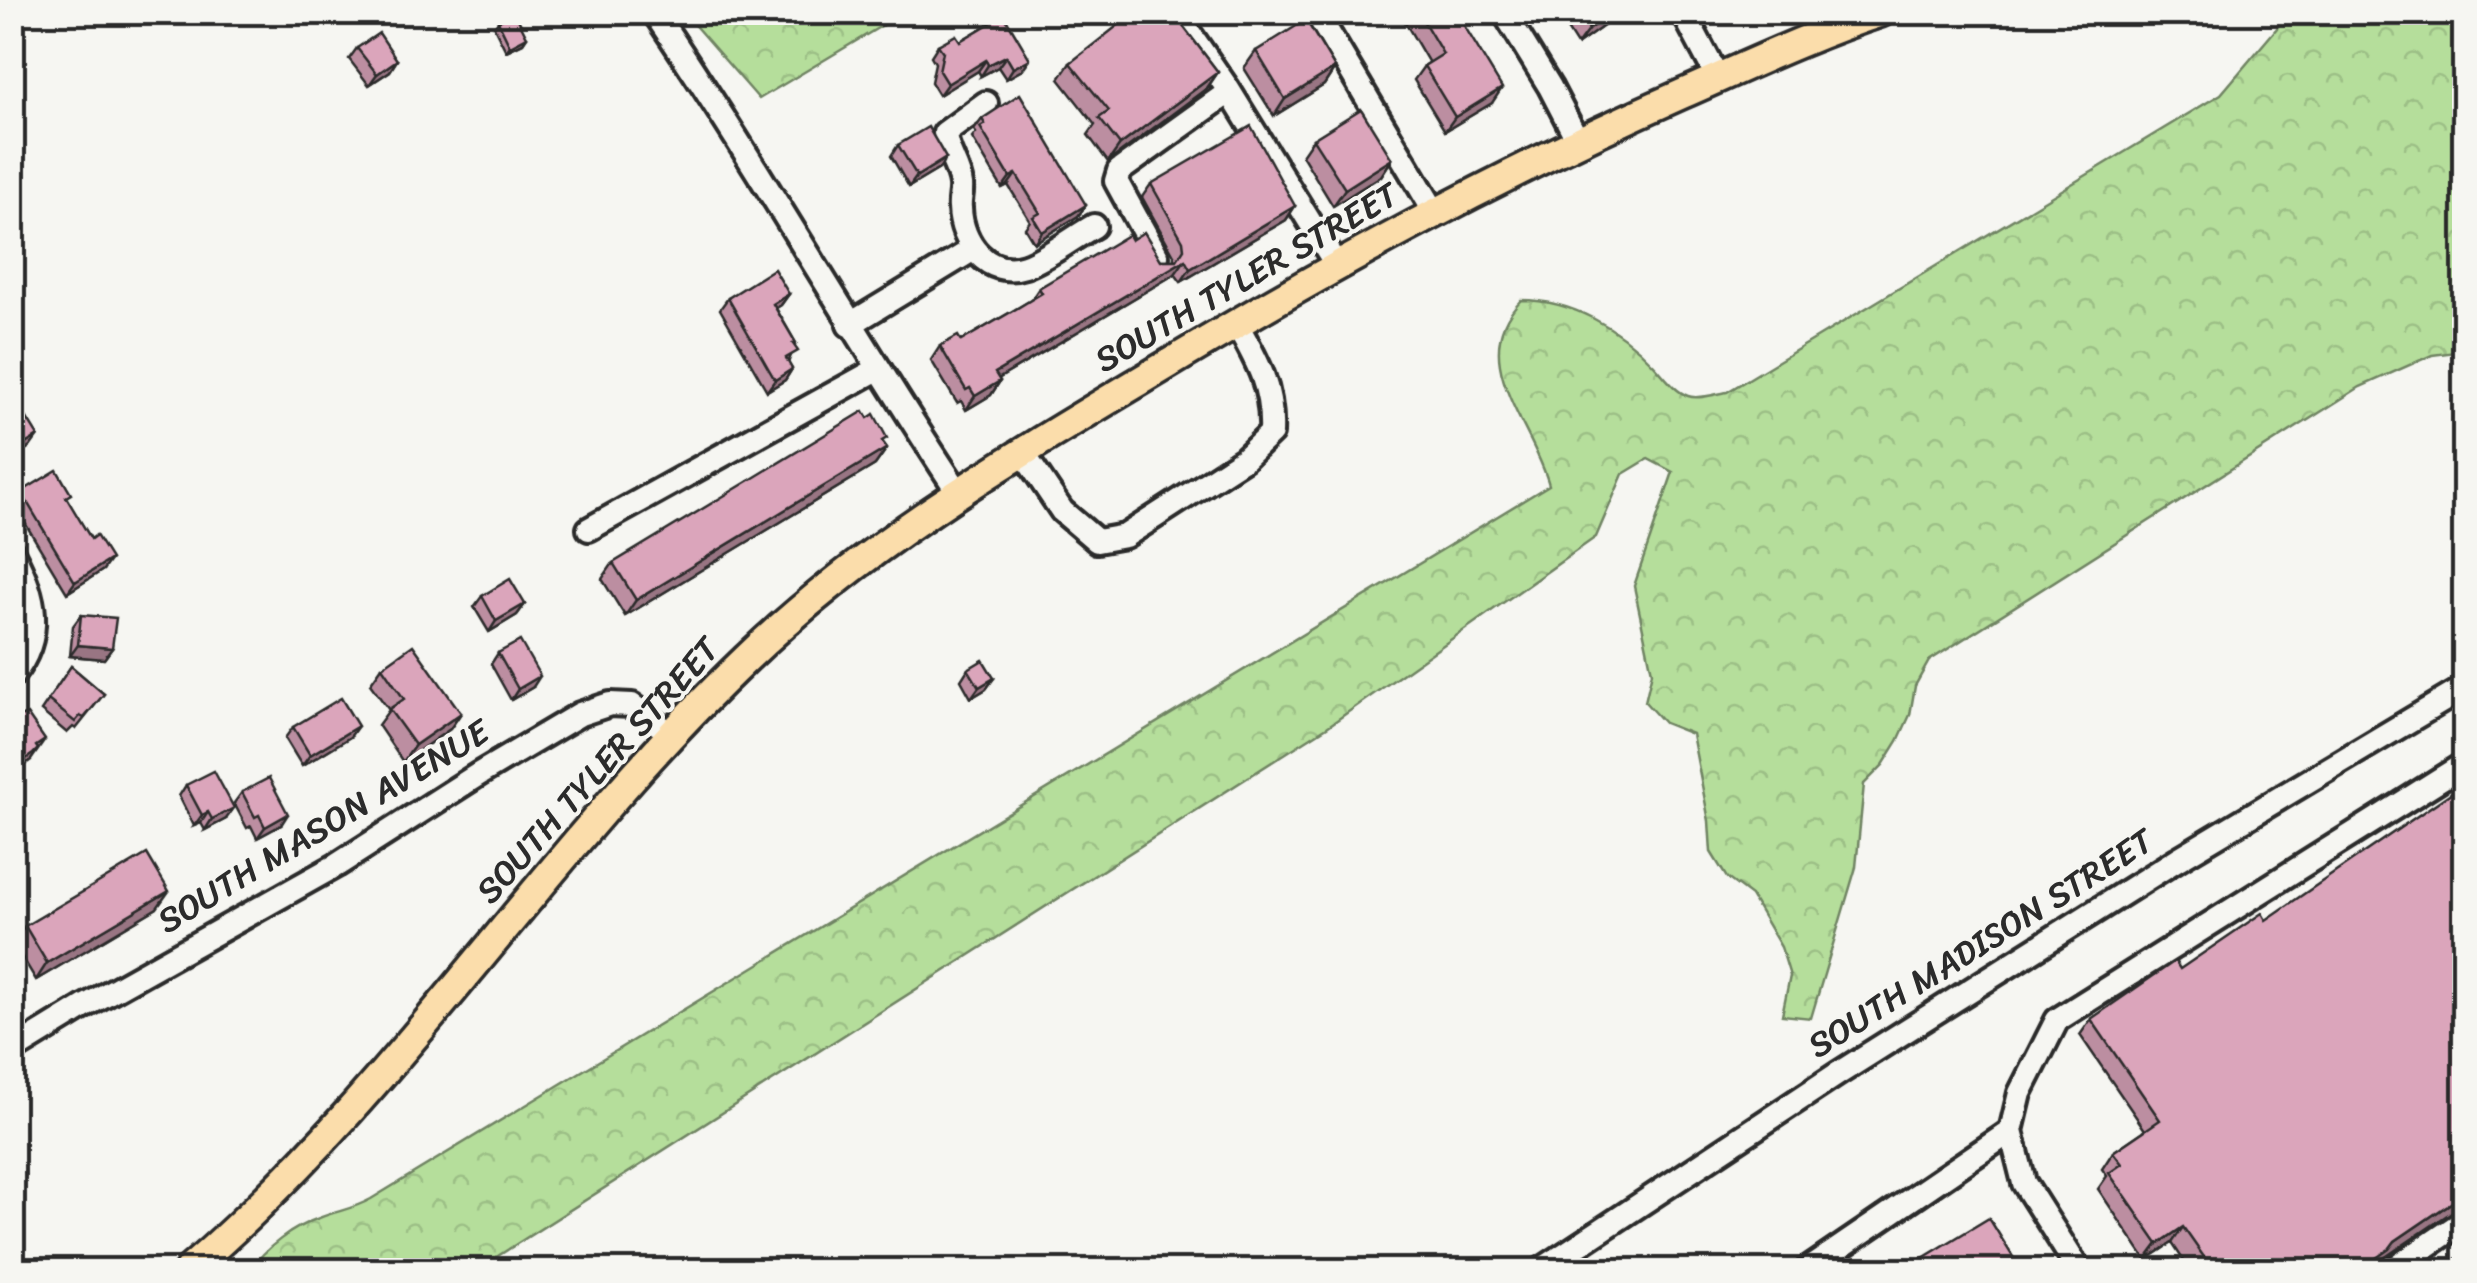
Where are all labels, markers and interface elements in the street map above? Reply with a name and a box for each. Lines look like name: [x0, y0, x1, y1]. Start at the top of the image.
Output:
street label: SOUTH TYLER STREET: [1082, 163, 1412, 390]
street label: SOUTH TYLER STREET: [459, 620, 736, 918]
street label: SOUTH MASON AVENUE: [144, 700, 504, 950]
street label: SOUTH MADISON STREET: [1794, 810, 2168, 1075]

